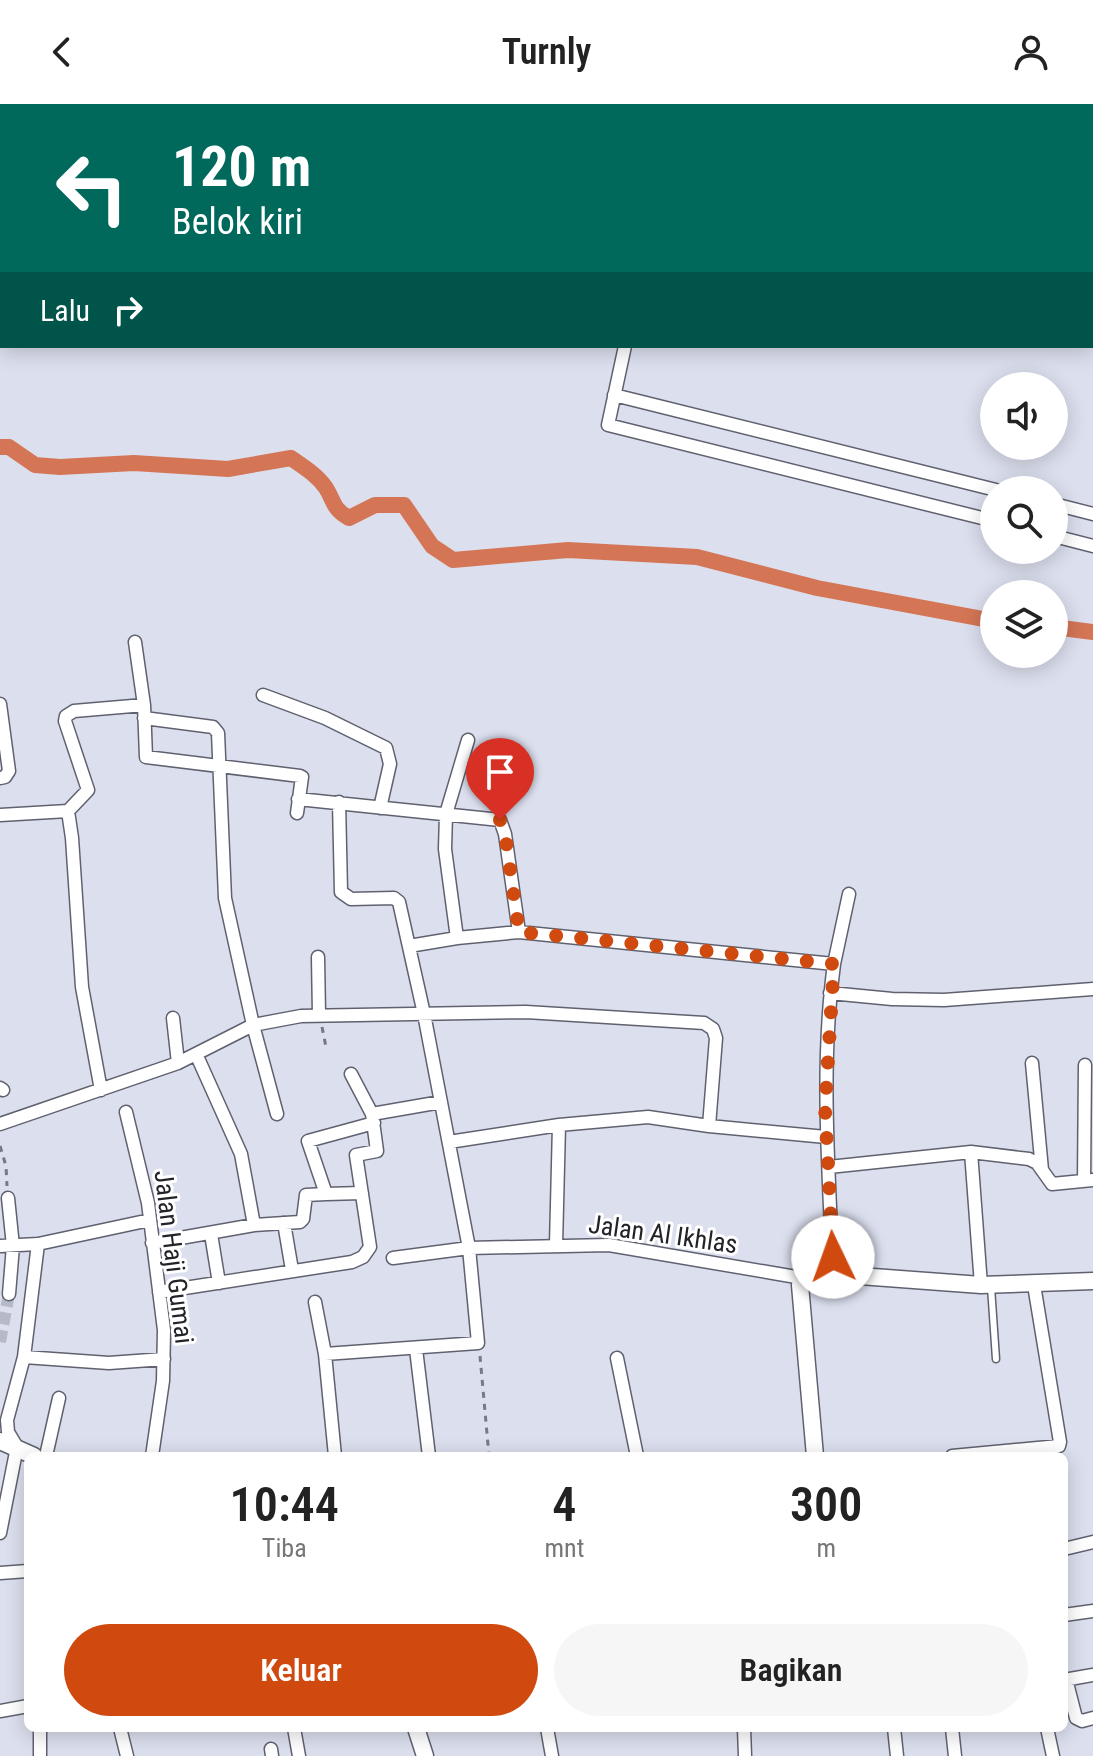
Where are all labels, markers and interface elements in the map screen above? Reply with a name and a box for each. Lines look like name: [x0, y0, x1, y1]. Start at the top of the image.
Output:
icon: back: [40, 30, 84, 74]
icon: person: [1009, 30, 1053, 74]
text: Turnly: [502, 31, 591, 73]
text: 120 m: [172, 134, 311, 200]
icon: left: [40, 136, 144, 240]
text: Belok kiri: [172, 201, 303, 243]
icon: right: [106, 288, 150, 332]
text: Lalu: [40, 293, 90, 328]
map controls: [980, 372, 1068, 668]
button: sound: [980, 372, 1068, 460]
button: search: [980, 476, 1068, 564]
button: layers: [980, 580, 1068, 668]
pin: [466, 738, 534, 820]
icon: arrive: [478, 750, 522, 794]
street label: Jalan Haji Gumai: [148, 1169, 200, 1345]
street label: Jalan Al Ikhlas: [587, 1209, 739, 1259]
position arrow: [791, 1215, 875, 1299]
text: 10:44: [230, 1476, 339, 1533]
text: 4: [552, 1476, 576, 1533]
text: 300: [790, 1476, 862, 1533]
text: Tiba: [262, 1533, 307, 1563]
text: mnt: [544, 1533, 584, 1563]
text: m: [816, 1533, 836, 1563]
button: Keluar: [64, 1624, 538, 1716]
button: Bagikan: [554, 1624, 1028, 1716]

